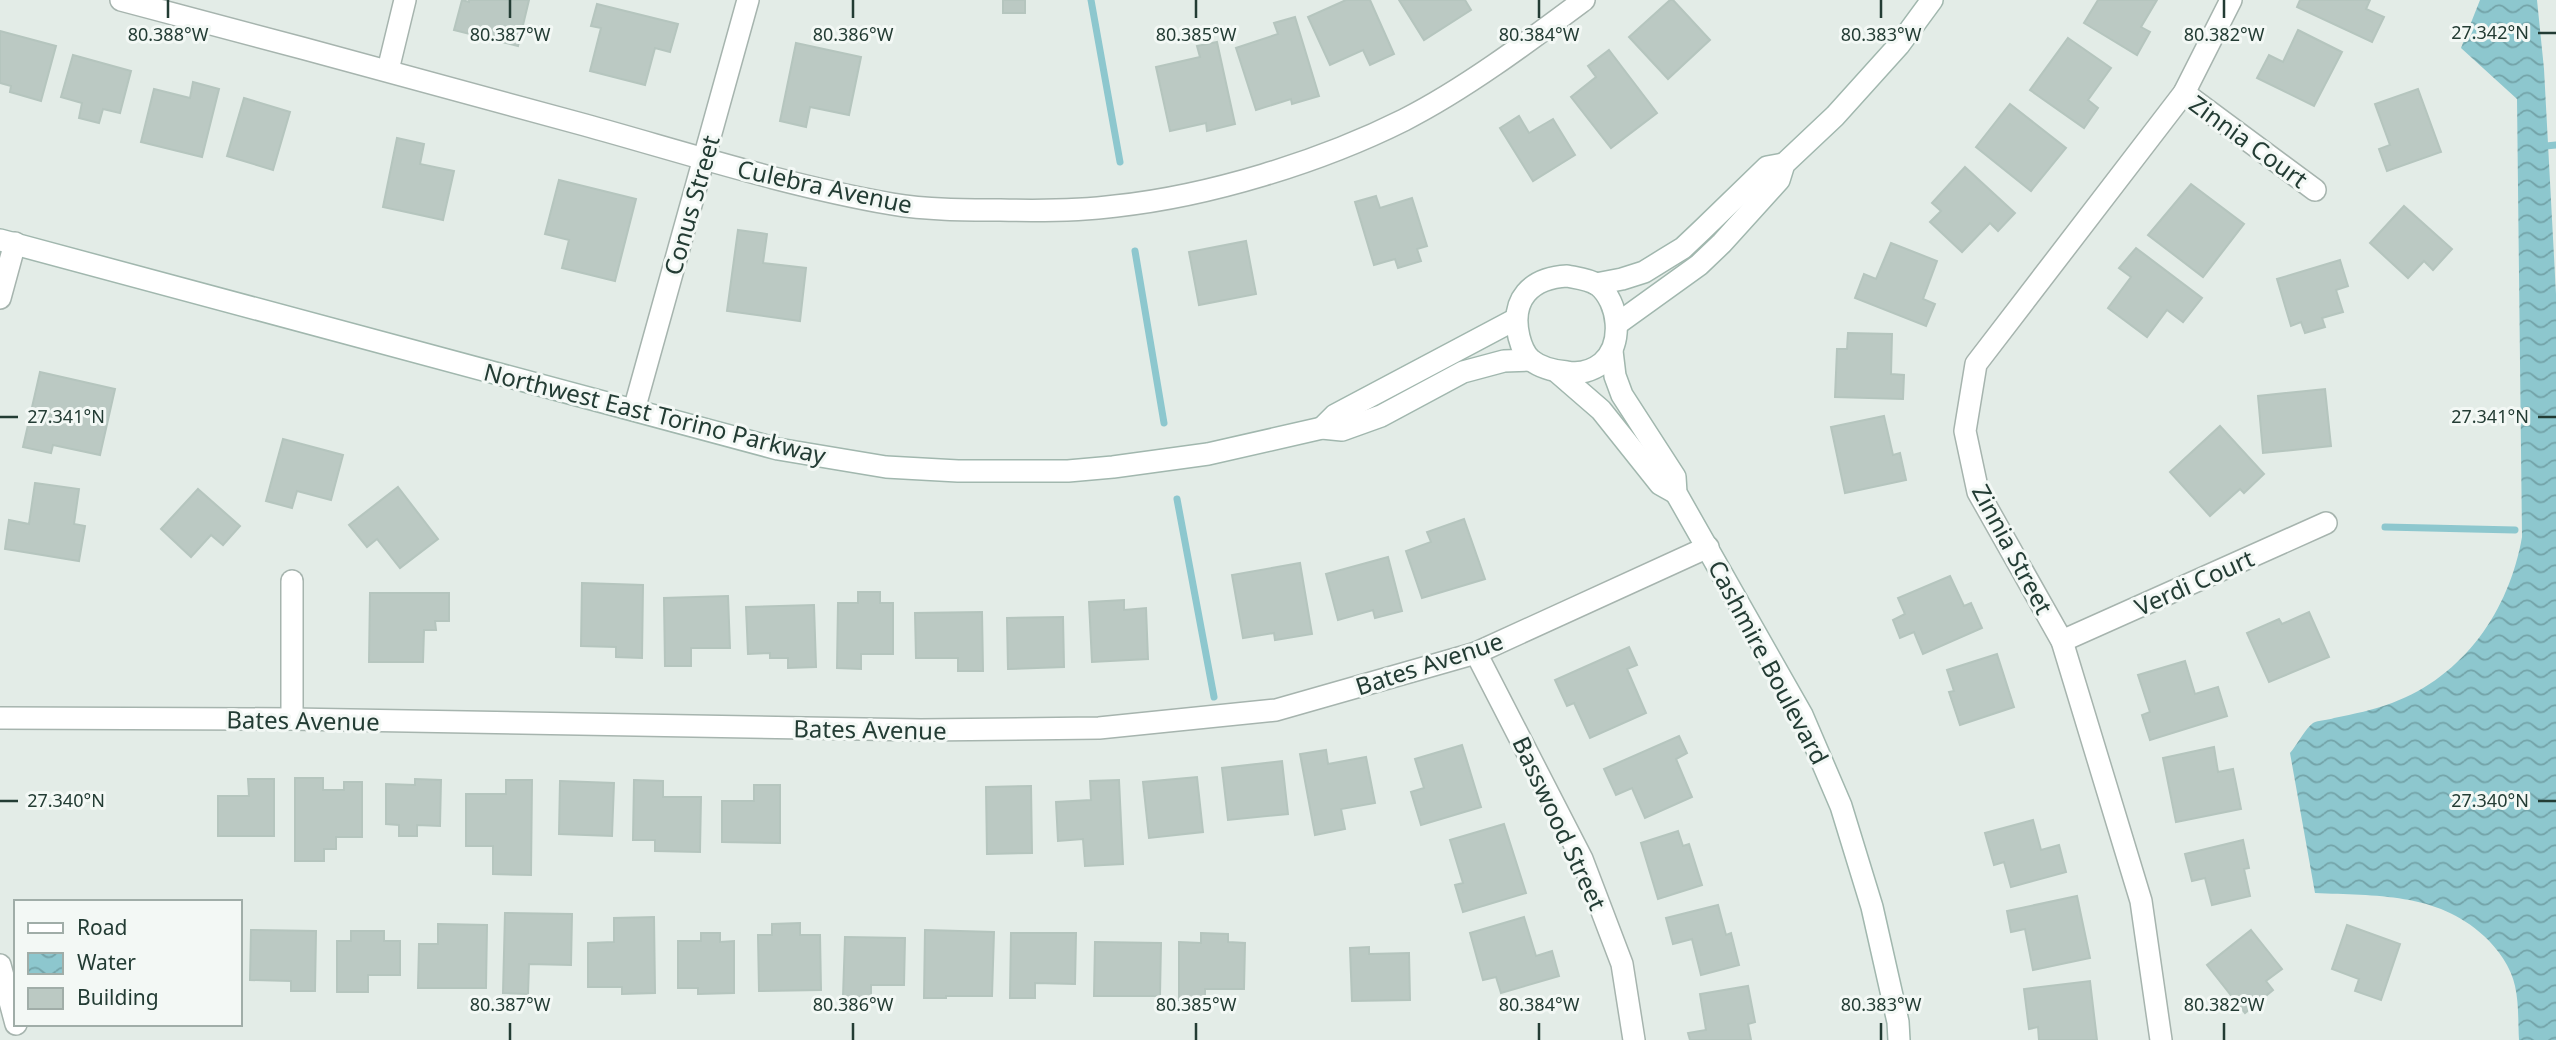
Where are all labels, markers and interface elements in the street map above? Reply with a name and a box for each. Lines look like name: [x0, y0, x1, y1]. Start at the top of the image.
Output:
text: 27.342°N: [2451, 20, 2529, 44]
text: 80.388°W: [128, 22, 209, 46]
text: 80.387°W: [470, 22, 551, 46]
text: 80.386°W: [813, 22, 894, 46]
text: 80.385°W: [1156, 22, 1237, 46]
text: 80.384°W: [1499, 22, 1580, 46]
text: 80.383°W: [1841, 22, 1922, 46]
text: 80.382°W: [2184, 22, 2265, 46]
street label: Zinnia Court: [2183, 87, 2315, 195]
street label: Conus Street: [655, 131, 727, 279]
street label: Culebra Avenue: [735, 151, 915, 221]
street label: Northwest East Torino Parkway: [481, 354, 830, 472]
text: 27.341°N: [27, 404, 105, 428]
text: 27.341°N: [2451, 404, 2529, 428]
street label: Zinnia Street: [1965, 478, 2061, 620]
street label: Verdi Court: [2129, 541, 2259, 623]
street label: Cashmire Boulevard: [1701, 554, 1837, 770]
street label: Bates Avenue: [1351, 624, 1507, 702]
street label: Bates Avenue: [226, 702, 380, 738]
street label: Bates Avenue: [793, 711, 947, 747]
street label: Basswood Street: [1505, 731, 1615, 915]
text: 27.340°N: [27, 788, 105, 812]
text: 27.340°N: [2451, 788, 2529, 812]
legend: [14, 900, 242, 1026]
text: Road: [77, 913, 127, 941]
text: Water: [77, 948, 136, 976]
text: Building: [77, 983, 159, 1011]
text: 80.387°W: [470, 992, 551, 1016]
text: 80.386°W: [813, 992, 894, 1016]
text: 80.385°W: [1156, 992, 1237, 1016]
text: 80.384°W: [1499, 992, 1580, 1016]
text: 80.383°W: [1841, 992, 1922, 1016]
text: 80.382°W: [2184, 992, 2265, 1016]

